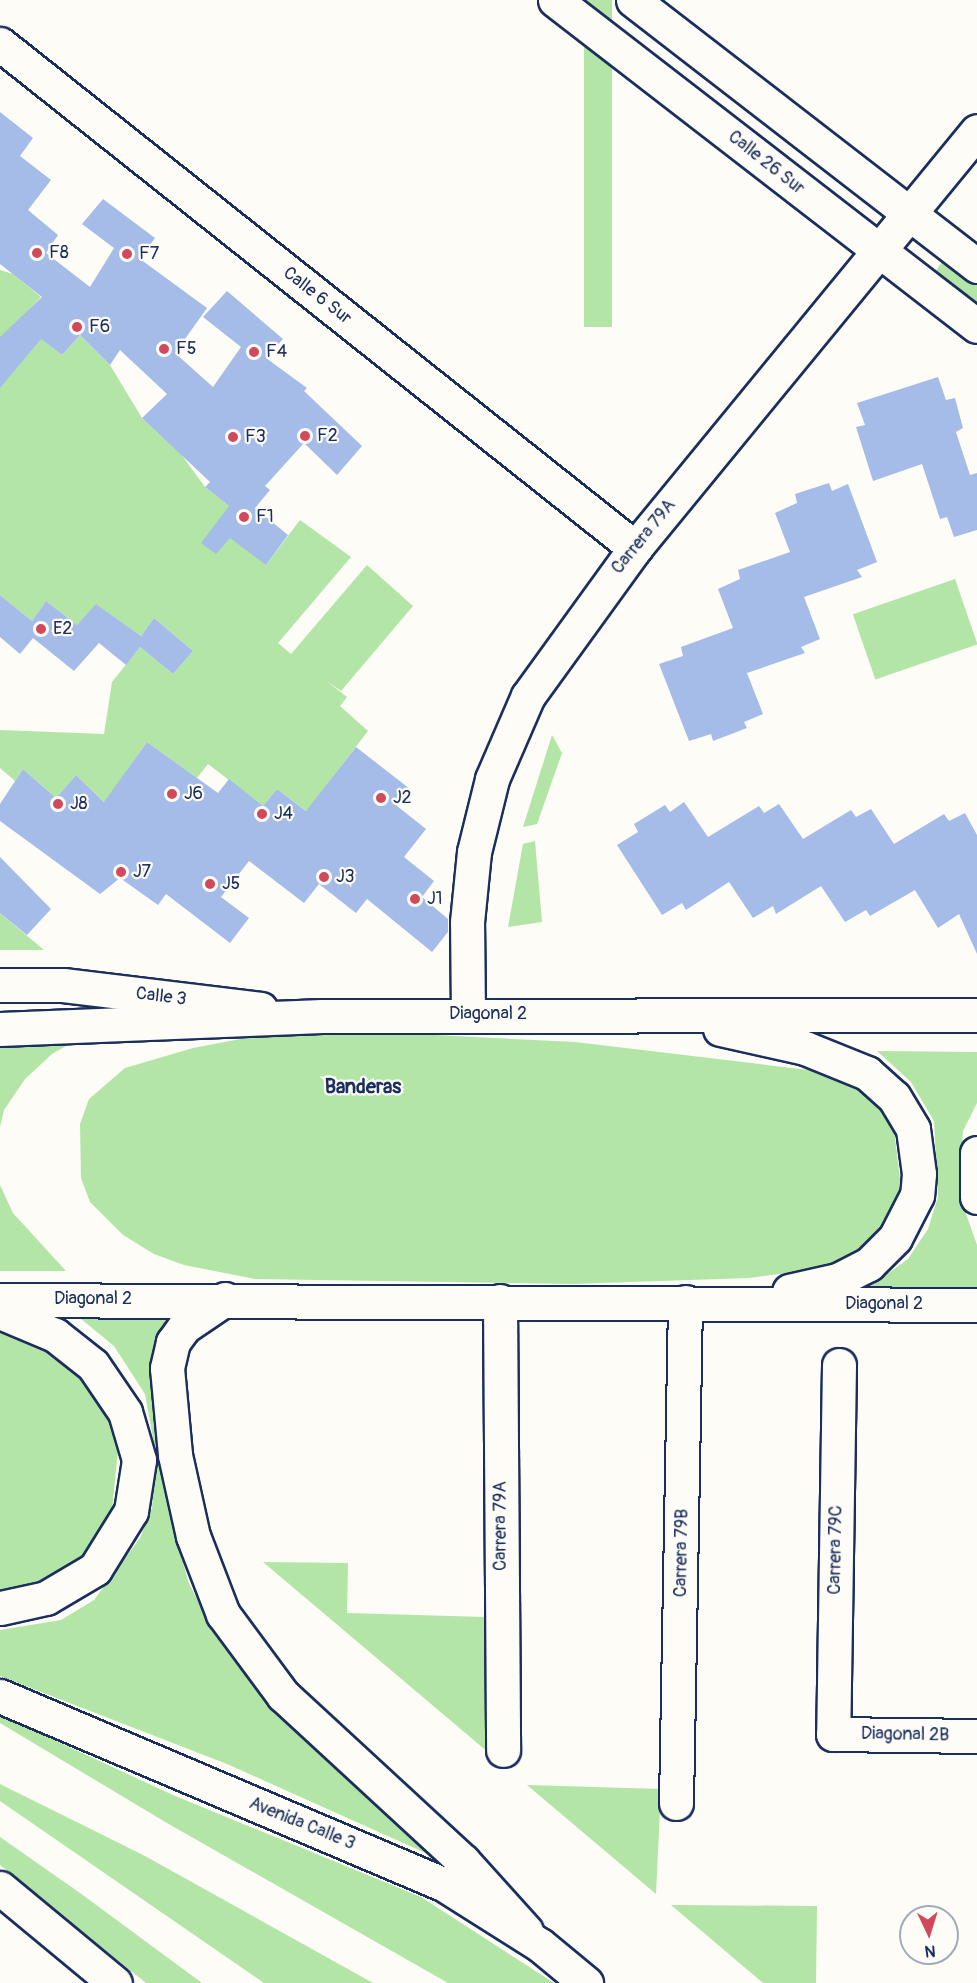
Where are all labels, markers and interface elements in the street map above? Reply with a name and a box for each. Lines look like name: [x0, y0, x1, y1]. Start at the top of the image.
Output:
street label: Calle 26 Sur: [723, 126, 809, 200]
place label: F8: [49, 242, 69, 264]
place label: F7: [139, 243, 159, 265]
marker: F8: [30, 246, 44, 260]
marker: F7: [120, 247, 134, 261]
street label: Calle 6 Sur: [278, 262, 356, 330]
place label: F6: [89, 316, 110, 338]
marker: F6: [70, 320, 84, 334]
place label: F5: [176, 338, 197, 360]
place label: F4: [266, 341, 287, 363]
marker: F5: [157, 342, 171, 356]
marker: F4: [247, 345, 261, 359]
place label: F2: [317, 425, 338, 447]
place label: F3: [245, 426, 266, 448]
marker: F2: [298, 429, 312, 443]
marker: F3: [226, 430, 240, 444]
street label: Carrera 79A: [607, 495, 681, 579]
place label: F1: [256, 506, 274, 528]
marker: F1: [237, 510, 251, 524]
place label: E2: [53, 618, 72, 640]
marker: E2: [34, 622, 48, 636]
place label: J6: [184, 783, 203, 805]
marker: J6: [165, 787, 179, 801]
place label: J2: [393, 787, 412, 809]
marker: J2: [374, 791, 388, 805]
place label: J8: [70, 793, 88, 815]
marker: J8: [51, 797, 65, 811]
place label: J4: [274, 803, 293, 825]
marker: J4: [255, 807, 269, 821]
place label: J7: [133, 861, 151, 883]
marker: J7: [114, 865, 128, 879]
place label: J3: [336, 866, 355, 888]
marker: J3: [317, 870, 331, 884]
place label: J5: [222, 873, 240, 895]
marker: J5: [203, 877, 217, 891]
place label: J1: [427, 888, 443, 910]
marker: J1: [408, 892, 422, 906]
street label: Calle 3: [134, 983, 188, 1011]
street label: Diagonal 2: [449, 1003, 527, 1025]
district label: Banderas: [325, 1074, 401, 1098]
street label: Diagonal 2: [54, 1288, 132, 1310]
street label: Diagonal 2: [845, 1293, 923, 1315]
street label: Carrera 79A: [490, 1481, 512, 1571]
street label: Carrera 79C: [824, 1505, 848, 1595]
street label: Carrera 79B: [670, 1509, 694, 1597]
street label: Diagonal 2B: [861, 1723, 949, 1747]
street label: Avenida Calle 3: [246, 1793, 358, 1855]
north arrow: [899, 1905, 959, 1965]
text: N: [924, 1941, 936, 1961]

